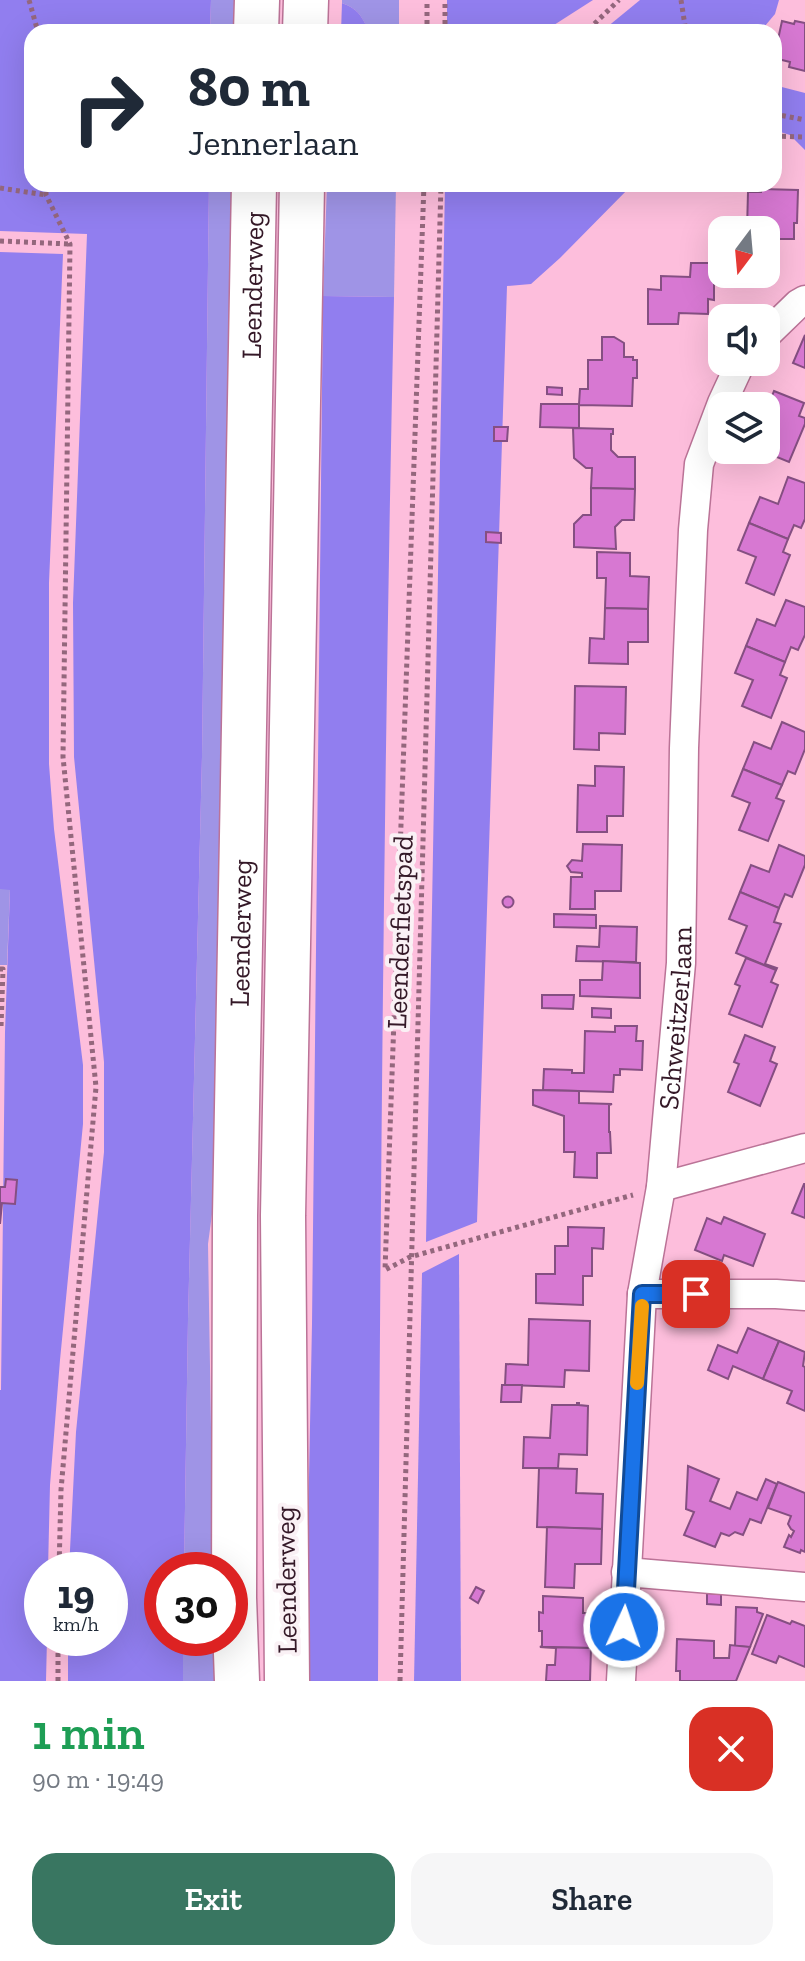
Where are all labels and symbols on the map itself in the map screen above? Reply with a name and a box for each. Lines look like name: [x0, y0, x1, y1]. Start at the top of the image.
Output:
street label: Leenderweg: [234, 211, 270, 359]
north arrow: [708, 216, 780, 288]
street label: Leenderfietspad: [380, 834, 420, 1030]
street label: Leenderweg: [222, 859, 258, 1007]
street label: Schweitzerlaan: [651, 926, 698, 1111]
pin: [662, 1260, 730, 1328]
street label: Leenderweg: [268, 1506, 304, 1654]
speed limit sign: 30: [144, 1552, 248, 1656]
position arrow: [582, 1585, 666, 1669]

